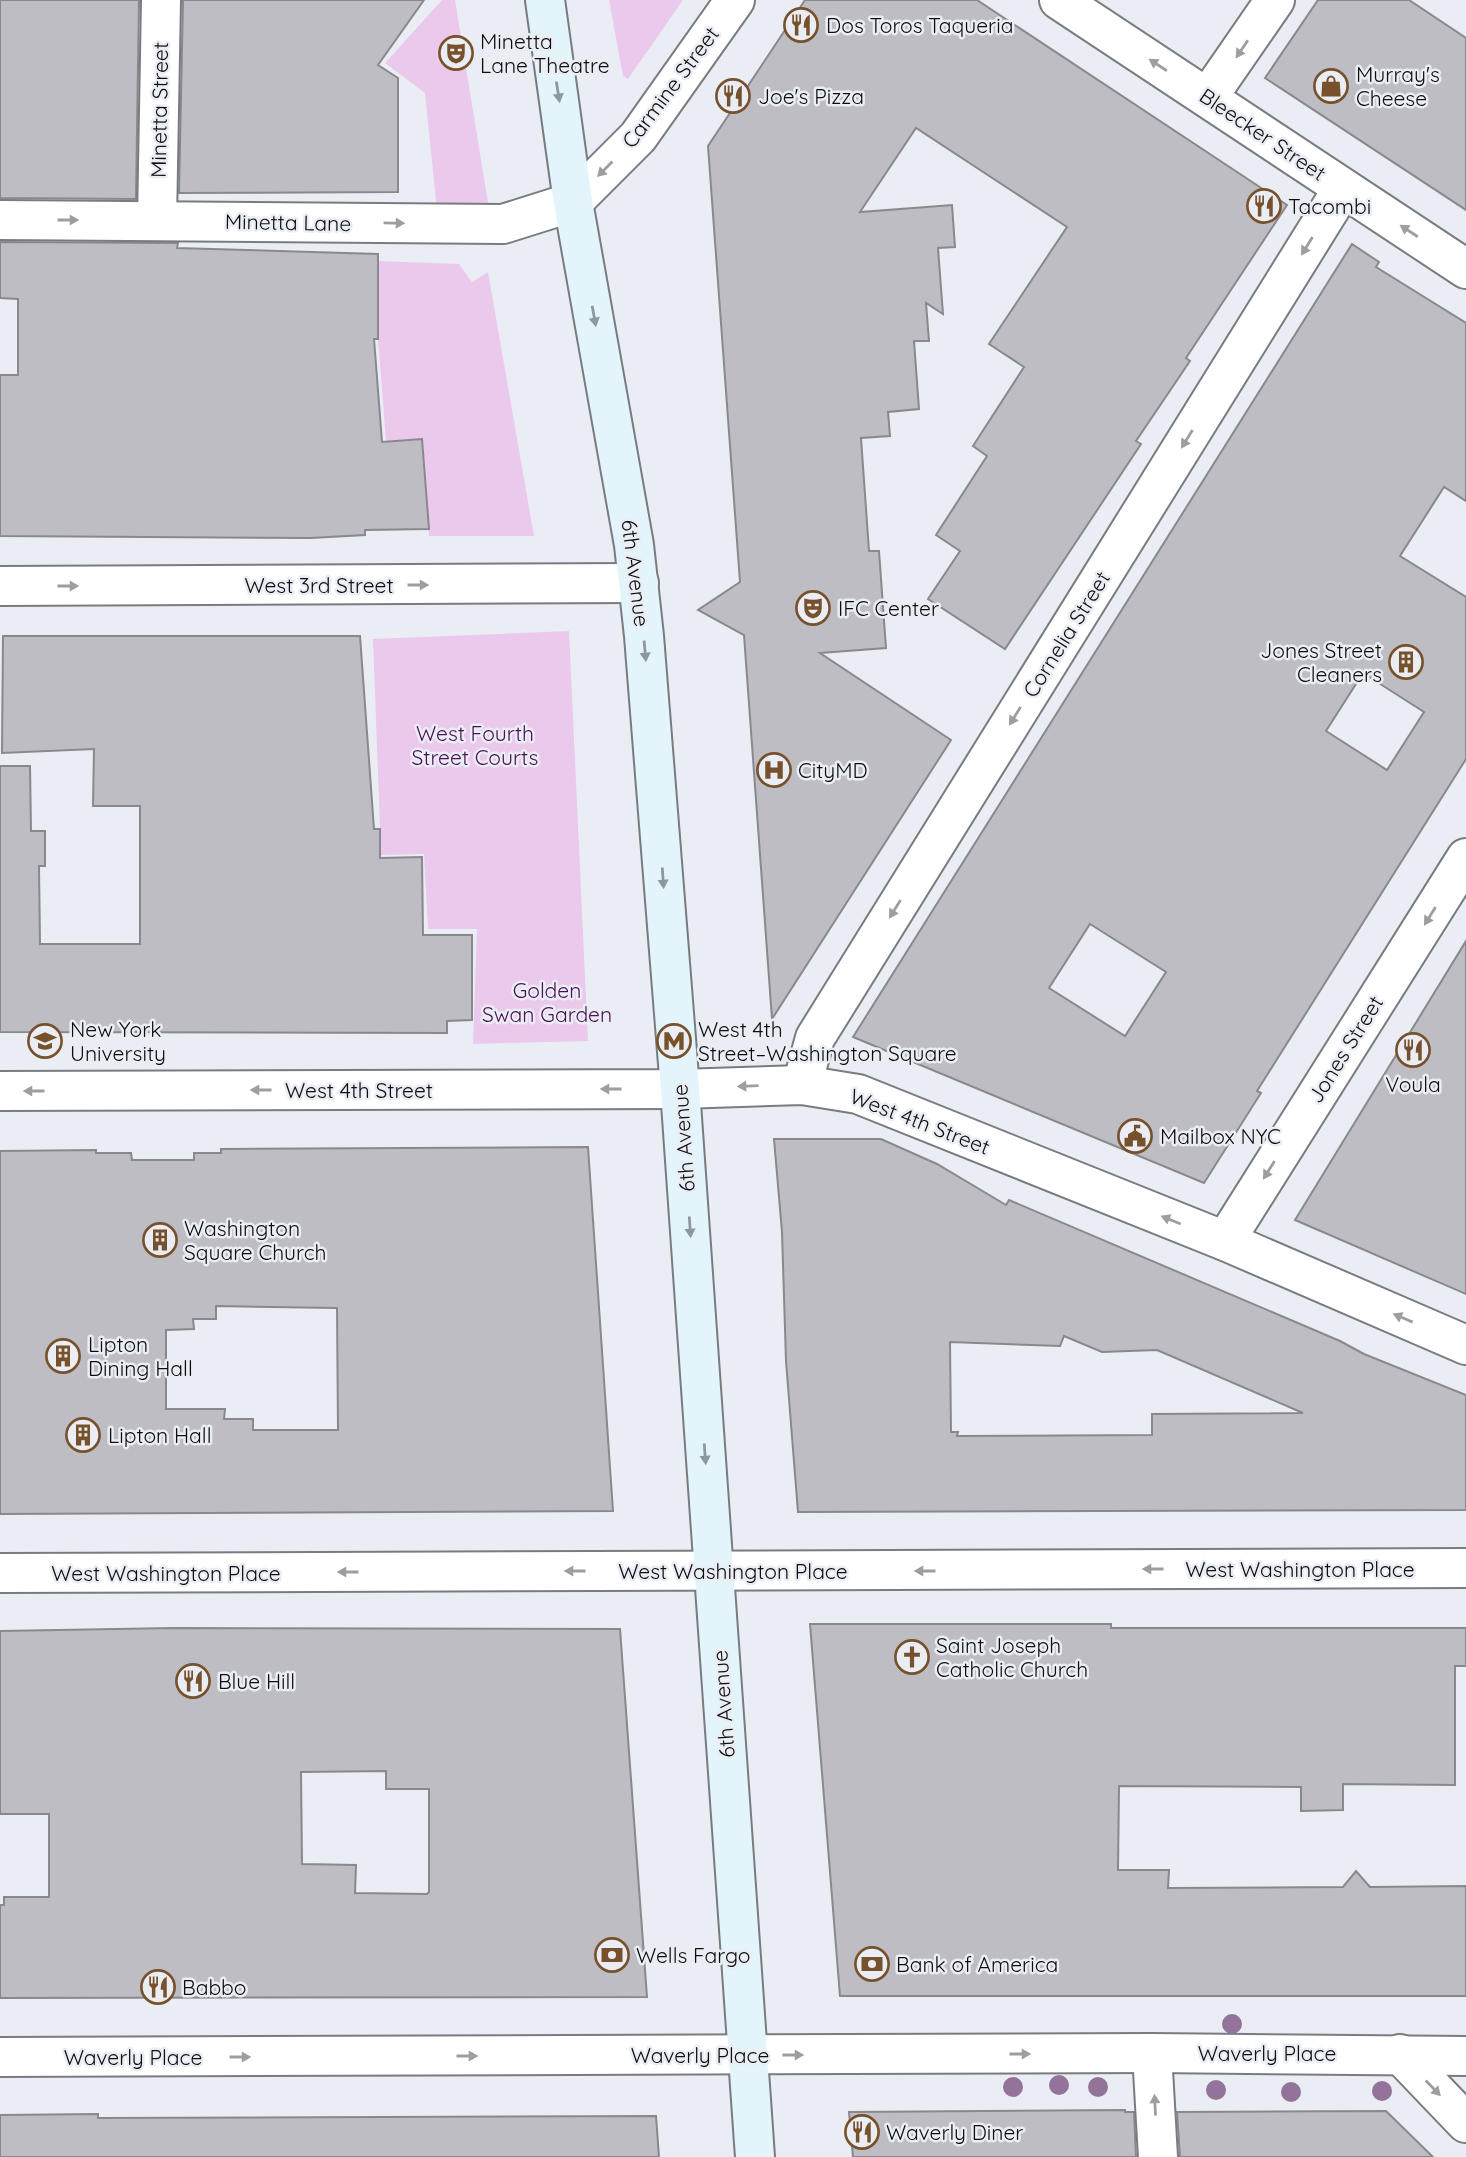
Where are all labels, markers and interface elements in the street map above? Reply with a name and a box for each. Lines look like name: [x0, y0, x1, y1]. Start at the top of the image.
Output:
restaurant icon: Dos Toros Taqueria: [782, 6, 820, 44]
place label: Dos Toros Taqueria: [826, 12, 1013, 38]
street label: Carmine Street: [616, 21, 724, 153]
place label: Minetta Lane Theatre: [480, 28, 610, 78]
theatre icon: Minetta Lane Theatre: [437, 34, 475, 72]
one-way arrow: [1235, 39, 1248, 59]
street label: Minetta Street: [145, 42, 173, 178]
one-way arrow: [1149, 58, 1168, 71]
place label: Murray's Cheese: [1356, 61, 1440, 111]
shop icon: Murray's Cheese: [1312, 67, 1350, 105]
restaurant icon: Joe's Pizza: [714, 77, 752, 115]
one-way arrow: [553, 81, 564, 103]
street label: Bleecker Street: [1195, 82, 1331, 186]
place label: Joe's Pizza: [758, 83, 864, 109]
one-way arrow: [597, 161, 614, 178]
restaurant icon: Tacombi: [1245, 187, 1283, 225]
place label: Tacombi: [1288, 193, 1371, 219]
street label: Minetta Lane: [225, 208, 351, 236]
one-way arrow: [57, 214, 79, 226]
one-way arrow: [383, 217, 405, 229]
one-way arrow: [1400, 224, 1418, 238]
one-way arrow: [1300, 237, 1313, 256]
one-way arrow: [589, 305, 600, 327]
one-way arrow: [1180, 430, 1193, 449]
street label: 6th Avenue: [617, 518, 655, 628]
street label: Cornelia Street: [1017, 566, 1115, 702]
street label: West 3rd Street: [244, 572, 394, 598]
one-way arrow: [407, 579, 429, 591]
one-way arrow: [57, 580, 79, 592]
theatre icon: IFC Center: [794, 589, 832, 627]
place label: IFC Center: [838, 595, 939, 621]
place label: Jones Street Cleaners: [1260, 637, 1382, 687]
one-way arrow: [640, 640, 651, 662]
building icon: Jones Street Cleaners: [1387, 643, 1425, 681]
one-way arrow: [1009, 706, 1022, 725]
park label: West Fourth Street Courts: [412, 720, 538, 770]
hospital icon: CityMD: [755, 751, 793, 789]
place label: CityMD: [798, 757, 868, 783]
one-way arrow: [658, 867, 669, 889]
one-way arrow: [889, 900, 901, 919]
one-way arrow: [1423, 906, 1436, 925]
park label: Golden Swan Garden: [482, 977, 612, 1027]
street label: Jones Street: [1302, 991, 1388, 1107]
place label: New York University: [70, 1016, 166, 1066]
place label: West 4th Street–Washington Square: [698, 1016, 957, 1066]
school or university icon: New York University: [26, 1022, 64, 1060]
metro station icon: West 4th Street–Washington Square: [655, 1022, 693, 1060]
restaurant icon: Voula: [1394, 1031, 1432, 1069]
place label: Voula: [1385, 1071, 1441, 1097]
street label: West 4th Street: [285, 1077, 433, 1103]
one-way arrow: [737, 1081, 759, 1092]
street label: West 4th Street: [846, 1082, 994, 1160]
one-way arrow: [600, 1083, 622, 1095]
street label: 6th Avenue: [666, 1083, 700, 1193]
one-way arrow: [250, 1084, 272, 1096]
one-way arrow: [23, 1085, 45, 1097]
public building icon: Mailbox NYC: [1116, 1117, 1154, 1155]
place label: Mailbox NYC: [1160, 1123, 1281, 1149]
one-way arrow: [1263, 1160, 1276, 1180]
one-way arrow: [1161, 1214, 1182, 1225]
place label: Washington Square Church: [184, 1215, 326, 1265]
one-way arrow: [684, 1216, 695, 1238]
building icon: Washington Square Church: [141, 1221, 179, 1259]
one-way arrow: [1393, 1312, 1414, 1323]
place label: Lipton Dining Hall: [88, 1331, 193, 1381]
building icon: Lipton Dining Hall: [44, 1337, 82, 1375]
building icon: Lipton Hall: [64, 1416, 102, 1454]
place label: Lipton Hall: [108, 1422, 211, 1448]
one-way arrow: [700, 1443, 711, 1465]
street label: West Washington Place: [1185, 1556, 1415, 1582]
street label: West Washington Place: [618, 1558, 848, 1584]
street label: West Washington Place: [51, 1560, 281, 1586]
one-way arrow: [1142, 1563, 1164, 1575]
one-way arrow: [564, 1565, 586, 1577]
one-way arrow: [914, 1565, 936, 1577]
one-way arrow: [337, 1566, 359, 1578]
place label: Saint Joseph Catholic Church: [936, 1632, 1088, 1682]
church icon: Saint Joseph Catholic Church: [893, 1638, 931, 1676]
street label: 6th Avenue: [706, 1649, 740, 1759]
restaurant icon: Blue Hill: [174, 1662, 212, 1700]
place label: Blue Hill: [218, 1668, 295, 1694]
bank icon: Wells Fargo: [593, 1936, 631, 1974]
place label: Wells Fargo: [636, 1942, 750, 1968]
bank icon: Bank of America: [853, 1945, 891, 1983]
place label: Bank of America: [896, 1951, 1058, 1977]
restaurant icon: Babbo: [139, 1968, 177, 2006]
place label: Babbo: [182, 1974, 247, 2000]
street label: Waverly Place: [1198, 2040, 1336, 2066]
street label: Waverly Place: [631, 2042, 769, 2068]
street label: Waverly Place: [64, 2044, 202, 2070]
one-way arrow: [1009, 2048, 1031, 2060]
one-way arrow: [782, 2049, 804, 2061]
one-way arrow: [456, 2050, 478, 2062]
one-way arrow: [229, 2051, 251, 2063]
one-way arrow: [1425, 2080, 1442, 2097]
one-way arrow: [1149, 2094, 1160, 2116]
restaurant icon: Waverly Diner: [843, 2113, 881, 2151]
place label: Waverly Diner: [886, 2119, 1023, 2145]

